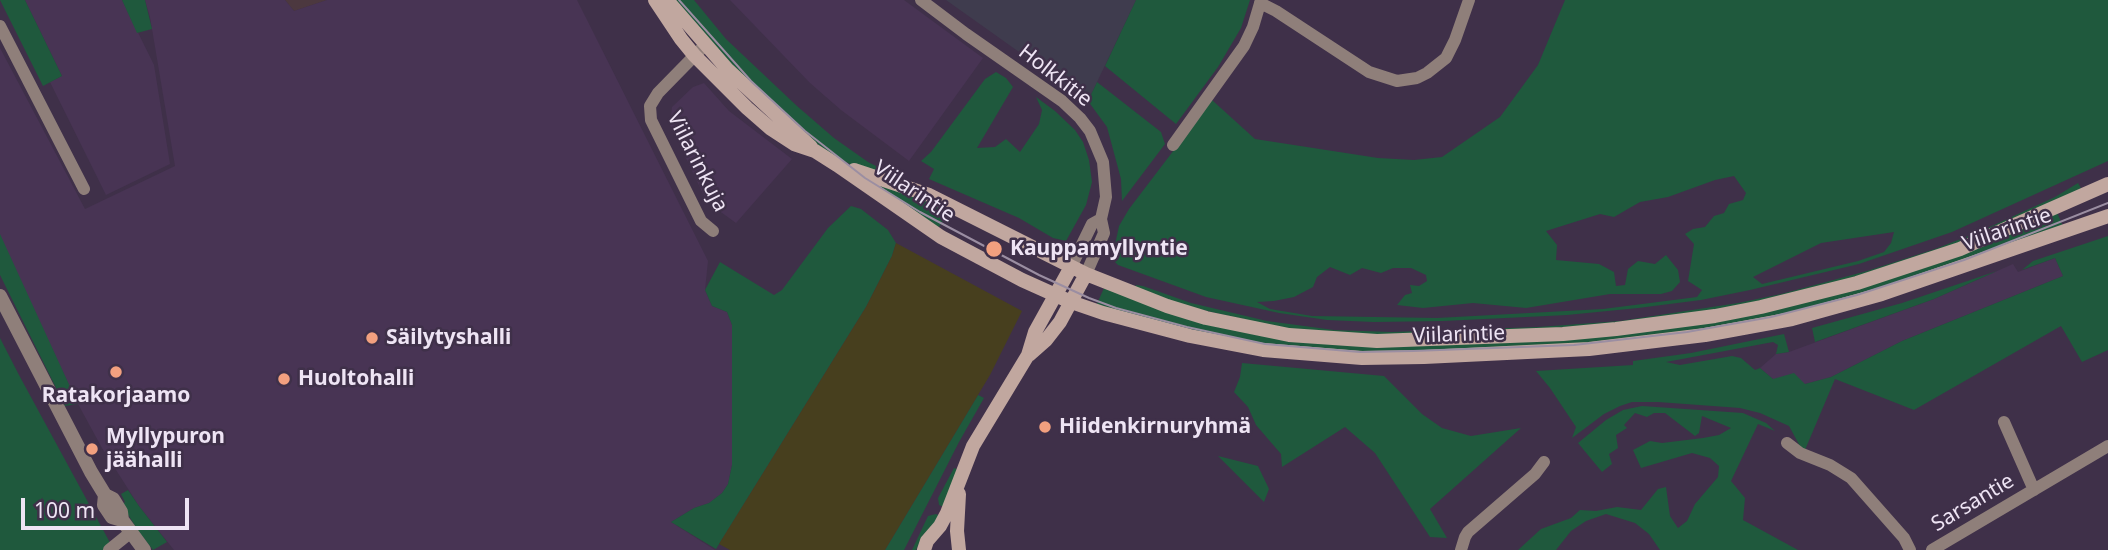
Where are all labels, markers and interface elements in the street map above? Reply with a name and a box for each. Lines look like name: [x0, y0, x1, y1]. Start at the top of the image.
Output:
street label: Holkkitie: [1013, 39, 1097, 113]
street label: Viilarinkuja: [661, 108, 733, 216]
street label: Viilarintie: [869, 156, 959, 228]
street label: Viilarintie: [1959, 203, 2055, 257]
place label: Kauppamyllyntie: [1010, 236, 1188, 262]
marker: Kauppamyllyntie: [984, 239, 1004, 259]
street label: Viilarintie: [1412, 321, 1506, 349]
place label: Säilytyshalli: [386, 325, 511, 351]
marker: Säilytyshalli: [364, 330, 380, 346]
marker: Ratakorjaamo: [108, 364, 124, 380]
place label: Huoltohalli: [298, 366, 414, 392]
marker: Huoltohalli: [276, 371, 292, 387]
place label: Ratakorjaamo: [42, 383, 190, 409]
place label: Hiidenkirnuryhmä: [1059, 414, 1251, 440]
marker: Hiidenkirnuryhmä: [1037, 419, 1053, 435]
place label: Myllypuron jäähalli: [106, 424, 225, 474]
marker: Myllypuron jäähalli: [84, 441, 100, 457]
street label: Sarsantie: [1927, 469, 2019, 537]
scale bar: [24, 484, 192, 528]
text: 100 m: [34, 496, 95, 524]

